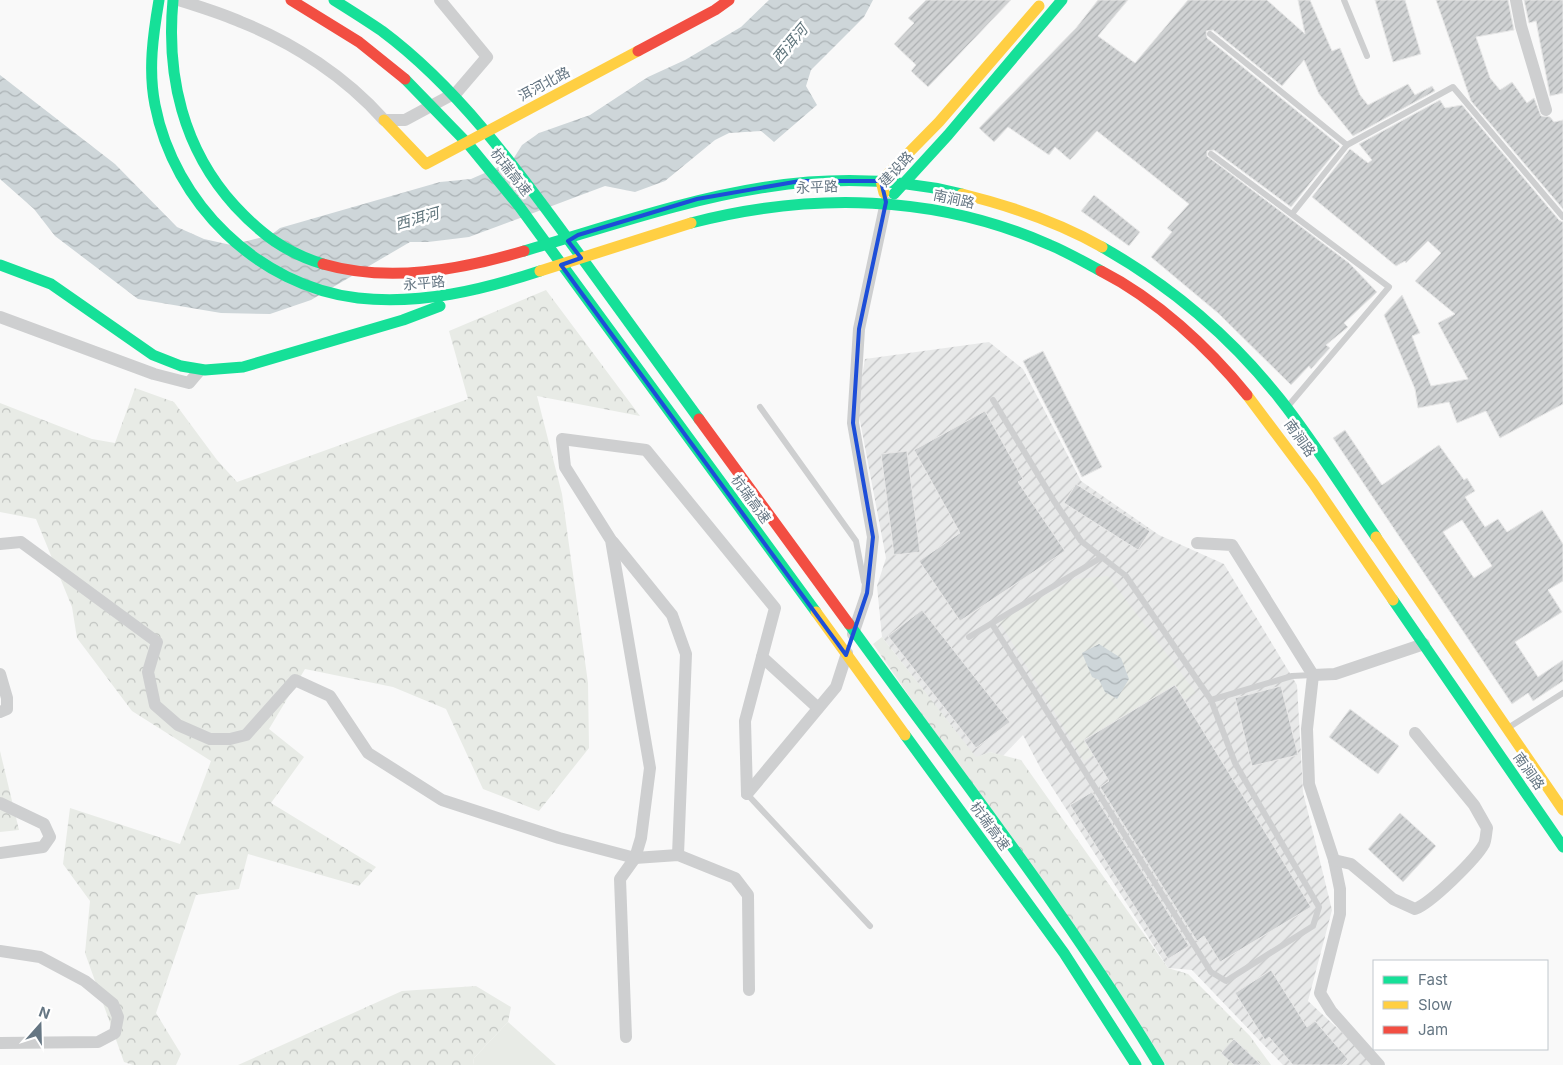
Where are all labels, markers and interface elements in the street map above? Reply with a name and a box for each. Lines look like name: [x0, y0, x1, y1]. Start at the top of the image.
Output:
water label: 西洱河: [768, 18, 813, 67]
street label: 洱河北路: [515, 63, 572, 104]
street label: 杭瑞高速: [487, 144, 535, 199]
street label: 建设路: [875, 148, 916, 190]
street label: 永平路: [796, 177, 838, 196]
street label: 南涧路: [932, 186, 976, 211]
water label: 西洱河: [393, 202, 444, 234]
street label: 永平路: [402, 272, 446, 293]
street label: 南涧路: [1281, 416, 1319, 460]
street label: 杭瑞高速: [728, 471, 775, 526]
street label: 南涧路: [1510, 749, 1548, 793]
street label: 杭瑞高速: [967, 798, 1014, 853]
legend: [1373, 960, 1548, 1050]
text: Fast: [1418, 970, 1448, 989]
text: Slow: [1418, 995, 1452, 1014]
north arrow: [15, 1000, 65, 1050]
text: N: [37, 1003, 53, 1022]
text: Jam: [1418, 1020, 1448, 1039]

